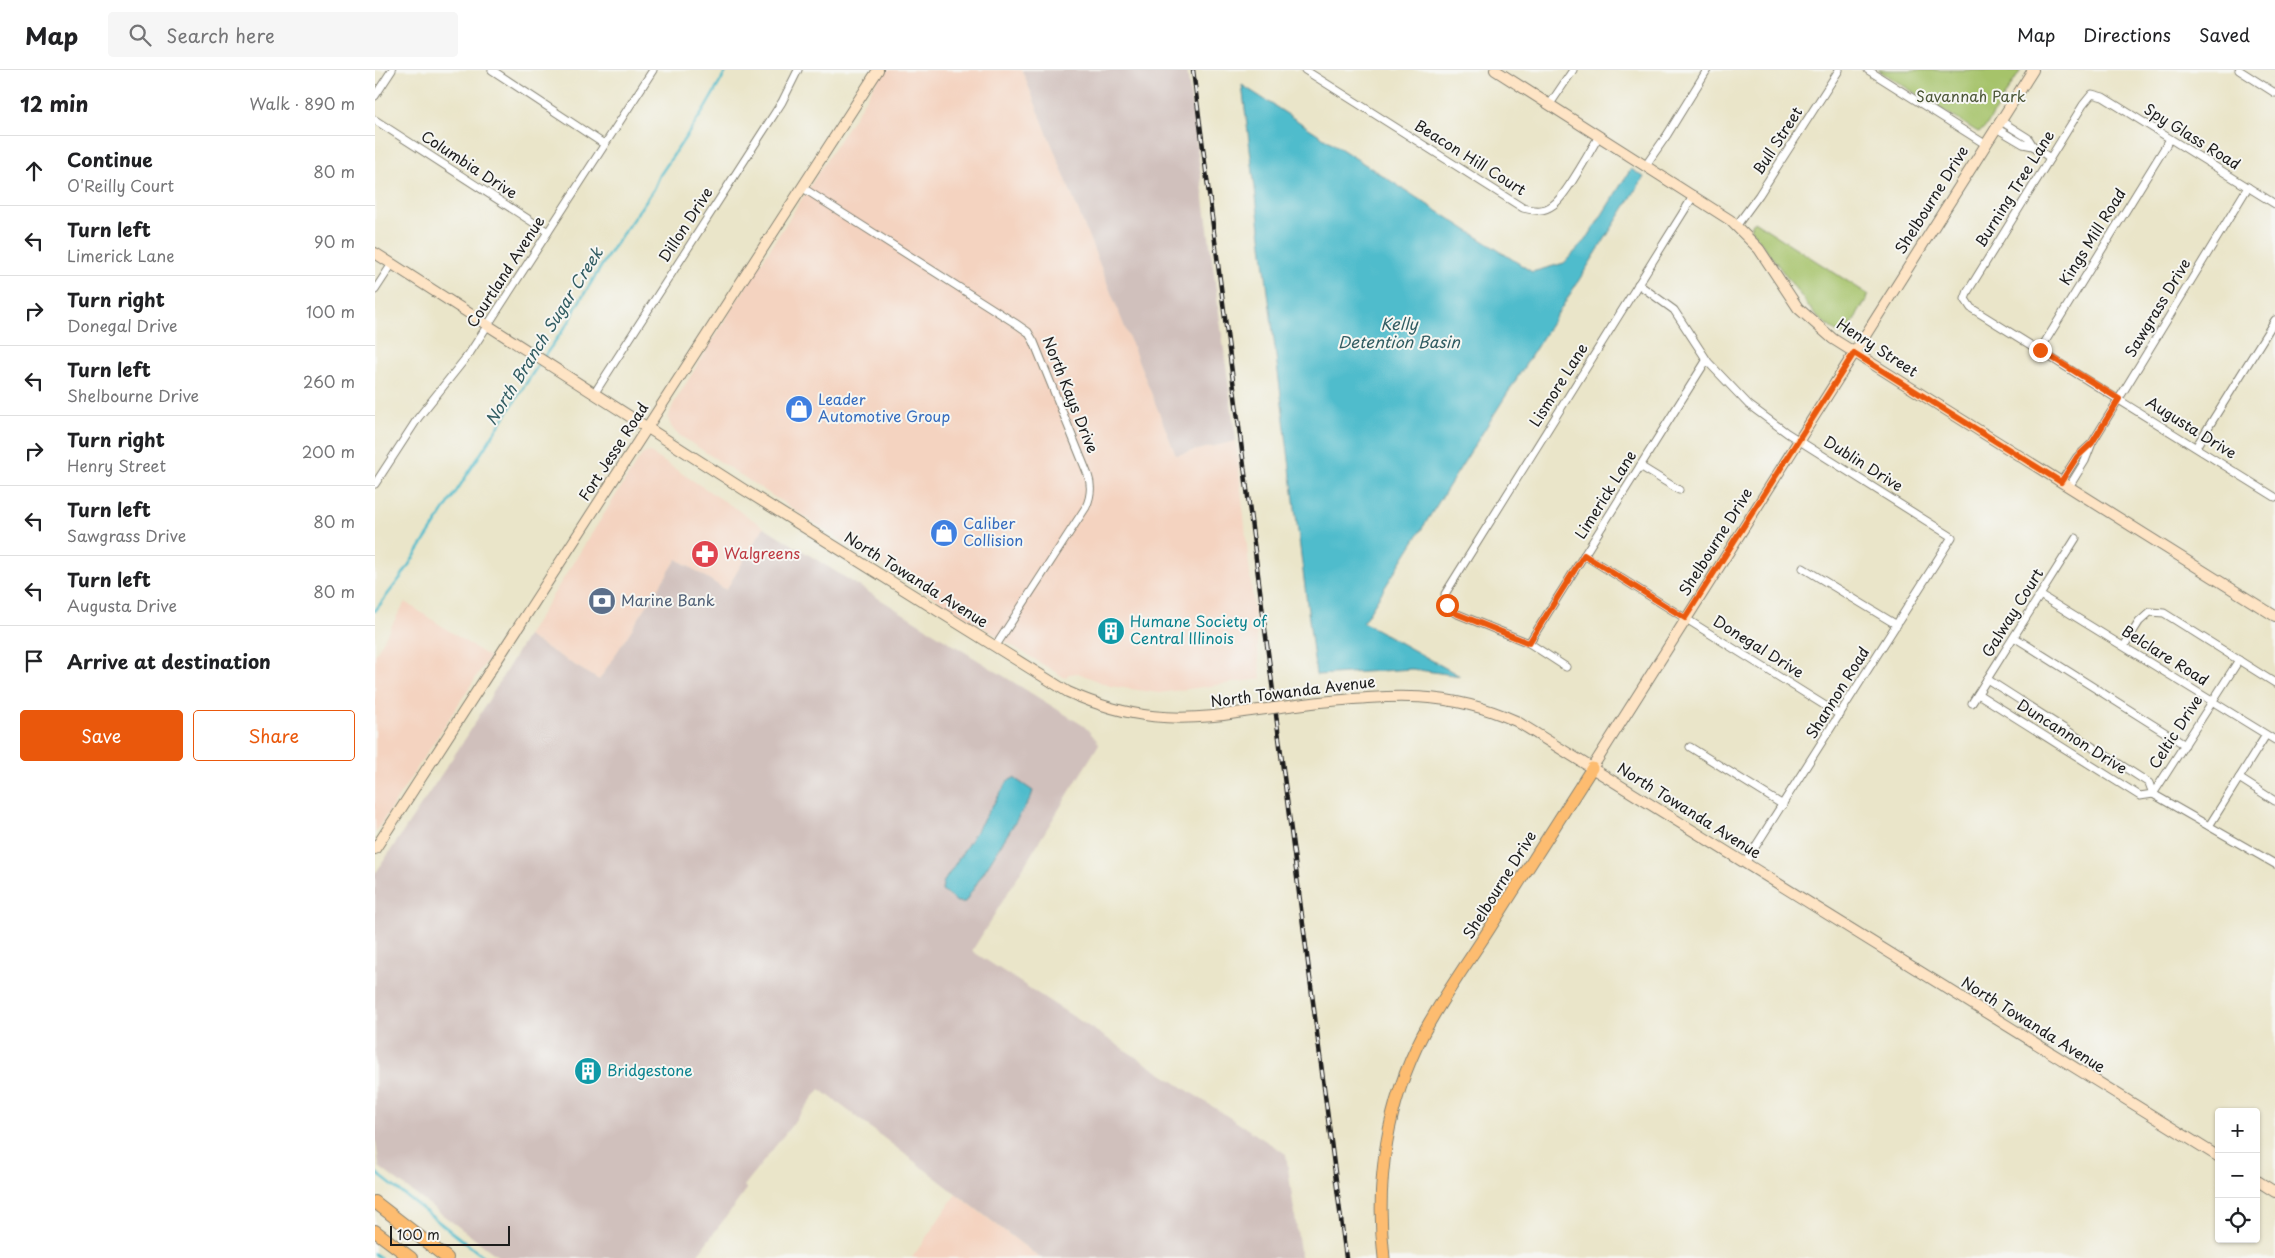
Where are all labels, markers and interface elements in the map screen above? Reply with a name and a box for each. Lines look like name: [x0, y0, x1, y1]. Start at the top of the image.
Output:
search box: [108, 12, 458, 57]
text: Map: [25, 17, 78, 53]
icon: search: [126, 21, 154, 49]
text: Search here: [166, 21, 275, 49]
text: Map: [2017, 21, 2055, 48]
text: Directions: [2083, 21, 2171, 48]
text: Saved: [2199, 21, 2250, 48]
park label: Savannah Park: [1916, 84, 2026, 107]
text: 12 min: [20, 87, 89, 119]
text: Walk · 890 m: [249, 91, 355, 115]
street label: Spy Glass Road: [2140, 97, 2246, 175]
street label: Bull Street: [1746, 102, 1807, 179]
street label: Beacon Hill Court: [1411, 113, 1531, 200]
street label: Columbia Drive: [417, 124, 523, 204]
street label: Burning Tree Lane: [1968, 125, 2059, 251]
street label: Shelbourne Drive: [1888, 141, 1973, 258]
text: Continue: [67, 145, 153, 173]
icon: ahead: [20, 157, 48, 185]
text: 80 m: [313, 159, 355, 183]
text: O'Reilly Court: [67, 173, 174, 197]
street label: Dillon Drive: [652, 182, 718, 266]
street label: Kings Mill Road: [2053, 183, 2131, 289]
street label: Courtland Avenue: [460, 211, 550, 332]
text: Turn left: [67, 215, 151, 243]
icon: left: [20, 227, 48, 255]
text: 90 m: [314, 229, 355, 253]
water label: North Branch Sugar Creek: [478, 241, 609, 429]
text: Limerick Lane: [67, 243, 174, 267]
street label: Sawgrass Drive: [2118, 253, 2195, 361]
text: Turn right: [67, 285, 165, 313]
icon: right: [20, 297, 48, 325]
text: 100 m: [306, 299, 355, 323]
water label: Kelly Detention Basin: [1338, 311, 1461, 353]
street label: Henry Street: [1833, 312, 1923, 382]
text: Donegal Drive: [67, 313, 178, 337]
street label: North Kays Drive: [1037, 333, 1105, 456]
street label: Lismore Lane: [1523, 338, 1593, 431]
route end: [2029, 339, 2052, 362]
text: Turn left: [67, 355, 151, 383]
icon: left: [20, 367, 48, 395]
text: 260 m: [303, 369, 355, 393]
text: Shelbourne Drive: [67, 383, 199, 407]
place label: Leader Automotive Group: [818, 387, 950, 427]
street label: Augusta Drive: [2142, 390, 2242, 464]
shop icon: Leader Automotive Group: [784, 394, 814, 424]
street label: Fort Jesse Road: [572, 397, 653, 505]
text: Turn right: [67, 425, 165, 453]
street label: Dublin Drive: [1819, 429, 1908, 496]
icon: right: [20, 437, 48, 465]
text: 200 m: [302, 439, 355, 463]
street label: Limerick Lane: [1568, 445, 1641, 543]
text: Henry Street: [67, 453, 166, 477]
street label: Shelbourne Drive: [1672, 483, 1757, 600]
text: Turn left: [67, 495, 151, 523]
icon: left: [20, 507, 48, 535]
text: 80 m: [313, 509, 355, 533]
place label: Caliber Collision: [963, 511, 1023, 551]
shop icon: Caliber Collision: [929, 518, 959, 548]
text: Sawgrass Drive: [67, 523, 186, 547]
street label: North Towanda Avenue: [840, 525, 993, 632]
pharmacy icon: Walgreens: [690, 539, 720, 569]
place label: Walgreens: [724, 541, 800, 564]
street label: Galway Court: [1975, 563, 2048, 661]
text: Turn left: [67, 565, 151, 593]
icon: left: [20, 577, 48, 605]
text: 80 m: [313, 579, 355, 603]
bank icon: Marine Bank: [587, 586, 617, 616]
place label: Marine Bank: [621, 588, 715, 611]
text: Augusta Drive: [67, 593, 177, 617]
route start: [1436, 594, 1459, 617]
place label: Humane Society of Central Illinois: [1130, 609, 1268, 649]
street label: Donegal Drive: [1709, 609, 1809, 683]
building icon: Humane Society of Central Illinois: [1096, 616, 1126, 646]
street label: Belclare Road: [2118, 619, 2214, 691]
street label: Shannon Road: [1799, 642, 1874, 743]
icon: arrive: [20, 647, 48, 675]
text: Arrive at destination: [67, 647, 271, 675]
street label: North Towanda Avenue: [1209, 669, 1377, 712]
street label: Celtic Drive: [2142, 689, 2207, 773]
street label: Duncannon Drive: [2013, 693, 2132, 779]
button: Save: [20, 710, 183, 761]
button: Share: [193, 710, 355, 761]
street label: North Towanda Avenue: [1613, 756, 1766, 863]
street label: Shelbourne Drive: [1456, 826, 1541, 943]
street label: North Towanda Avenue: [1957, 970, 2110, 1077]
building icon: Bridgestone: [573, 1056, 603, 1086]
place label: Bridgestone: [607, 1058, 693, 1081]
map controls: [2215, 1108, 2260, 1243]
button: +: [2215, 1108, 2260, 1153]
button: −: [2215, 1153, 2260, 1198]
button: locate: [2215, 1198, 2260, 1243]
scale bar: [390, 1223, 510, 1246]
text: 100 m: [397, 1224, 440, 1245]

